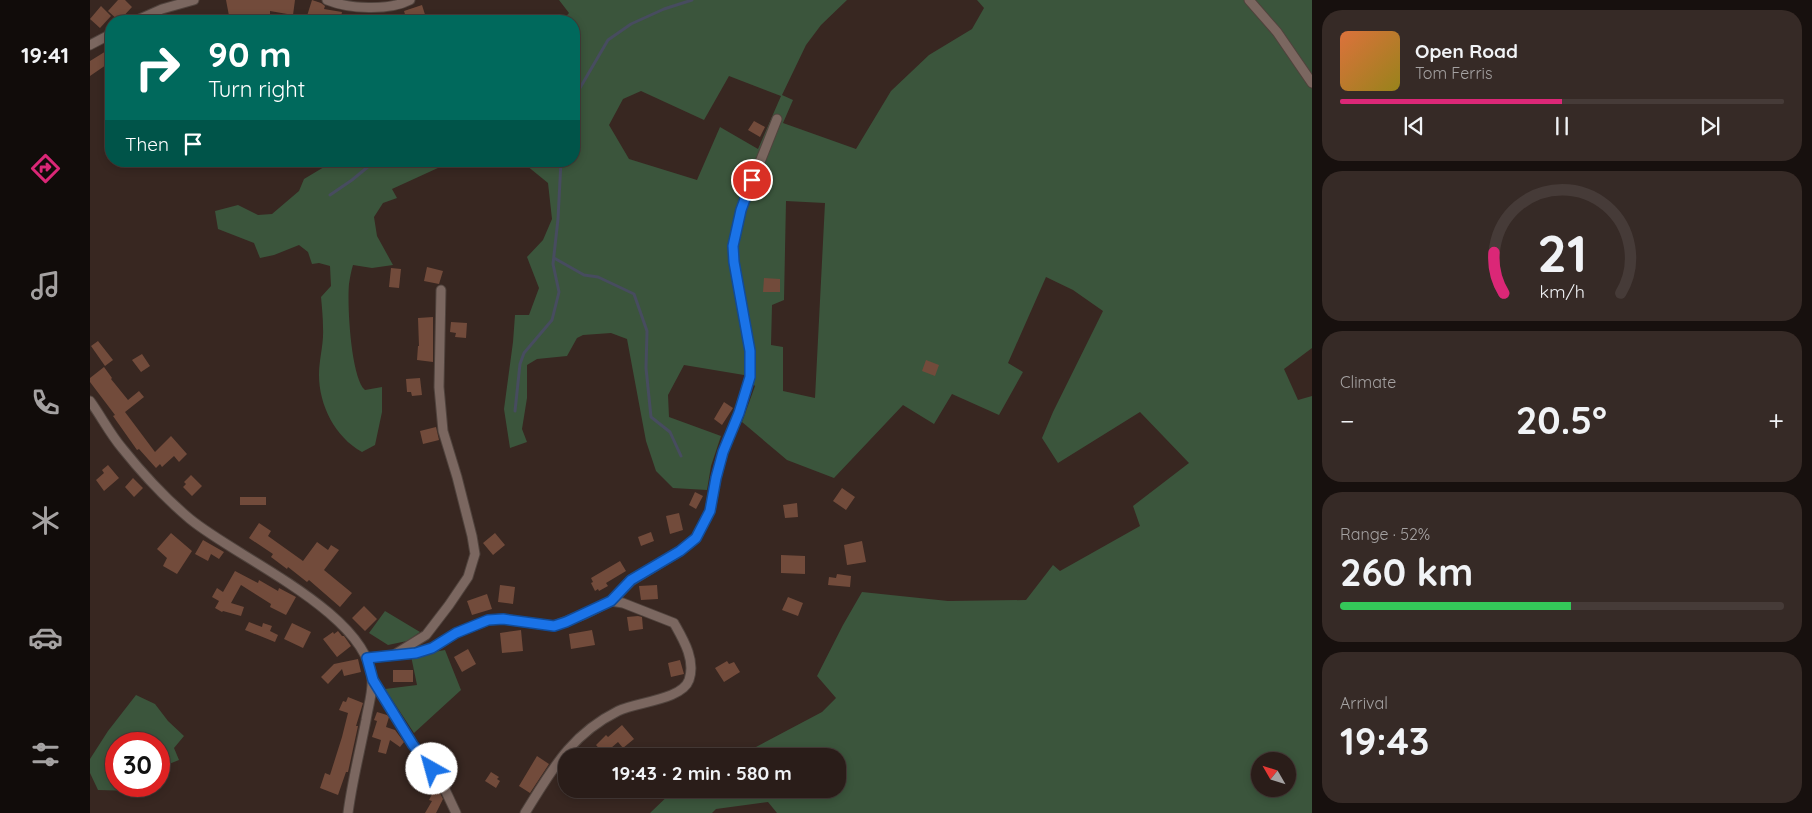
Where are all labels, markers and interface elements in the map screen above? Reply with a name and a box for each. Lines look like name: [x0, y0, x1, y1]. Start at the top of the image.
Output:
text: 90 m: [208, 32, 291, 76]
icon: right: [125, 35, 190, 100]
text: Open Road: [1415, 39, 1518, 63]
text: 19:41: [21, 41, 69, 69]
text: Tom Ferris: [1415, 63, 1492, 83]
text: Turn right: [208, 75, 305, 103]
icon: previous: [1400, 112, 1428, 140]
icon: pause: [1548, 112, 1576, 140]
icon: next: [1696, 112, 1724, 140]
icon: arrive: [179, 130, 207, 158]
text: Then: [125, 132, 169, 156]
icon: directions: [28, 151, 63, 186]
pin: [731, 159, 773, 201]
icon: arrive: [738, 166, 766, 194]
text: 21: [1537, 220, 1587, 285]
icon: music: [28, 268, 63, 303]
text: km/h: [1539, 280, 1585, 302]
text: Climate: [1340, 372, 1396, 392]
icon: phone: [28, 385, 63, 420]
text: 20.5°: [1516, 396, 1607, 444]
text: −: [1340, 403, 1355, 438]
text: +: [1768, 403, 1784, 438]
icon: climate: [28, 503, 63, 538]
text: Range · 52%: [1340, 524, 1430, 544]
text: 260 km: [1340, 548, 1473, 596]
icon: car: [28, 620, 63, 655]
text: Arrival: [1340, 693, 1388, 713]
text: 19:43: [1340, 717, 1430, 765]
speed limit sign: 30: [105, 732, 170, 797]
icon: filters: [28, 737, 63, 772]
position arrow: [405, 742, 457, 794]
north arrow: [1251, 752, 1296, 798]
map controls: [1251, 752, 1296, 797]
text: 19:43 · 2 min · 580 m: [612, 761, 792, 785]

